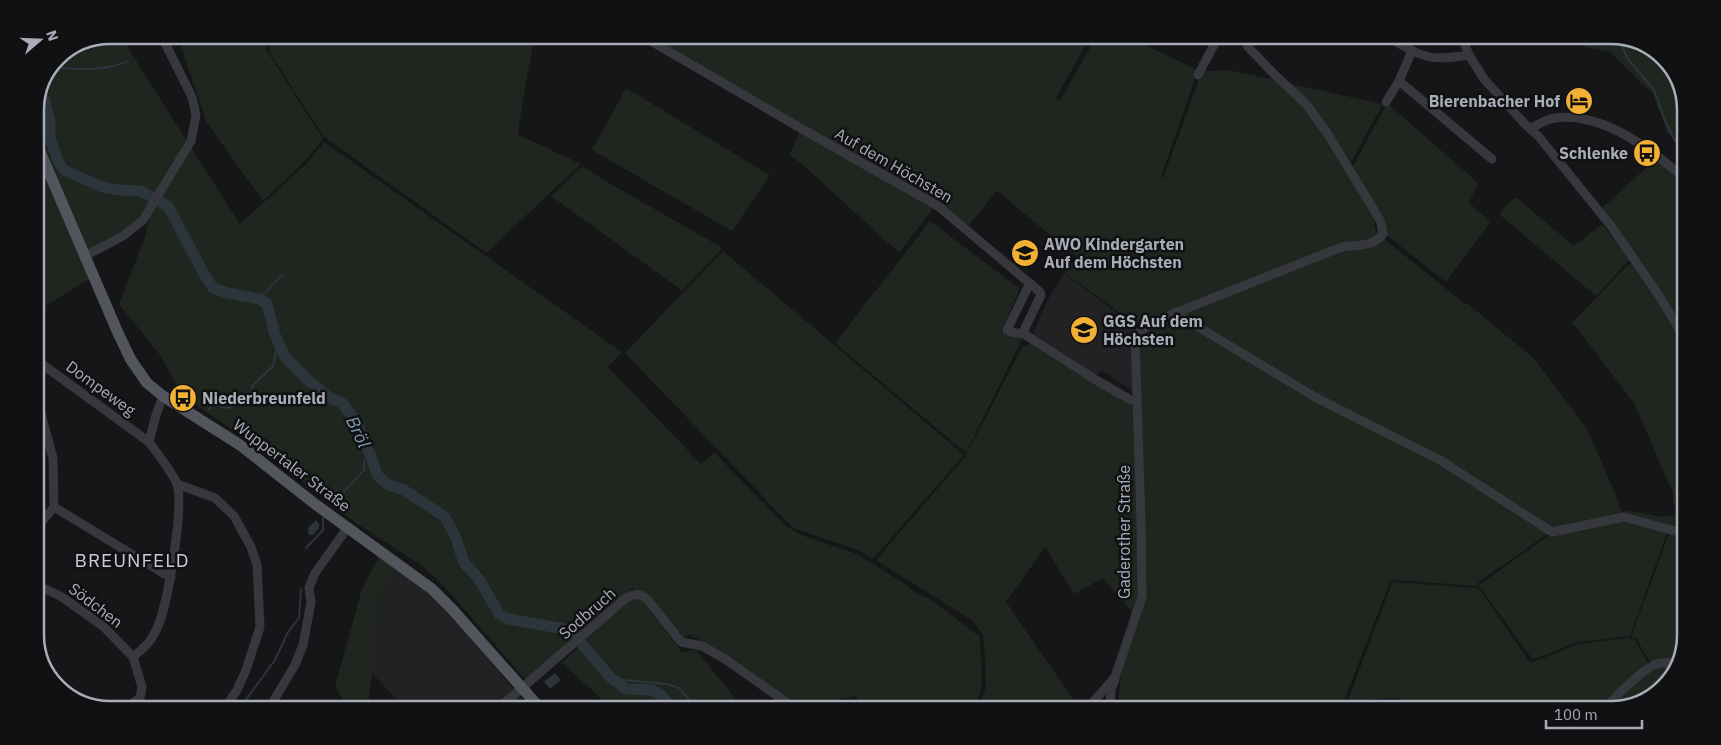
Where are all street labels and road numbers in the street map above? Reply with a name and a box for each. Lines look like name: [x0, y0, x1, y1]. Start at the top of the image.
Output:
street label: Auf dem Höchsten: [832, 123, 956, 207]
street label: Dompeweg: [62, 356, 140, 420]
street label: Wuppertaler Straße: [229, 414, 355, 516]
street label: Gaderother Straße: [1114, 465, 1134, 599]
street label: Södchen: [65, 578, 127, 632]
street label: Sodbruch: [554, 583, 620, 643]

